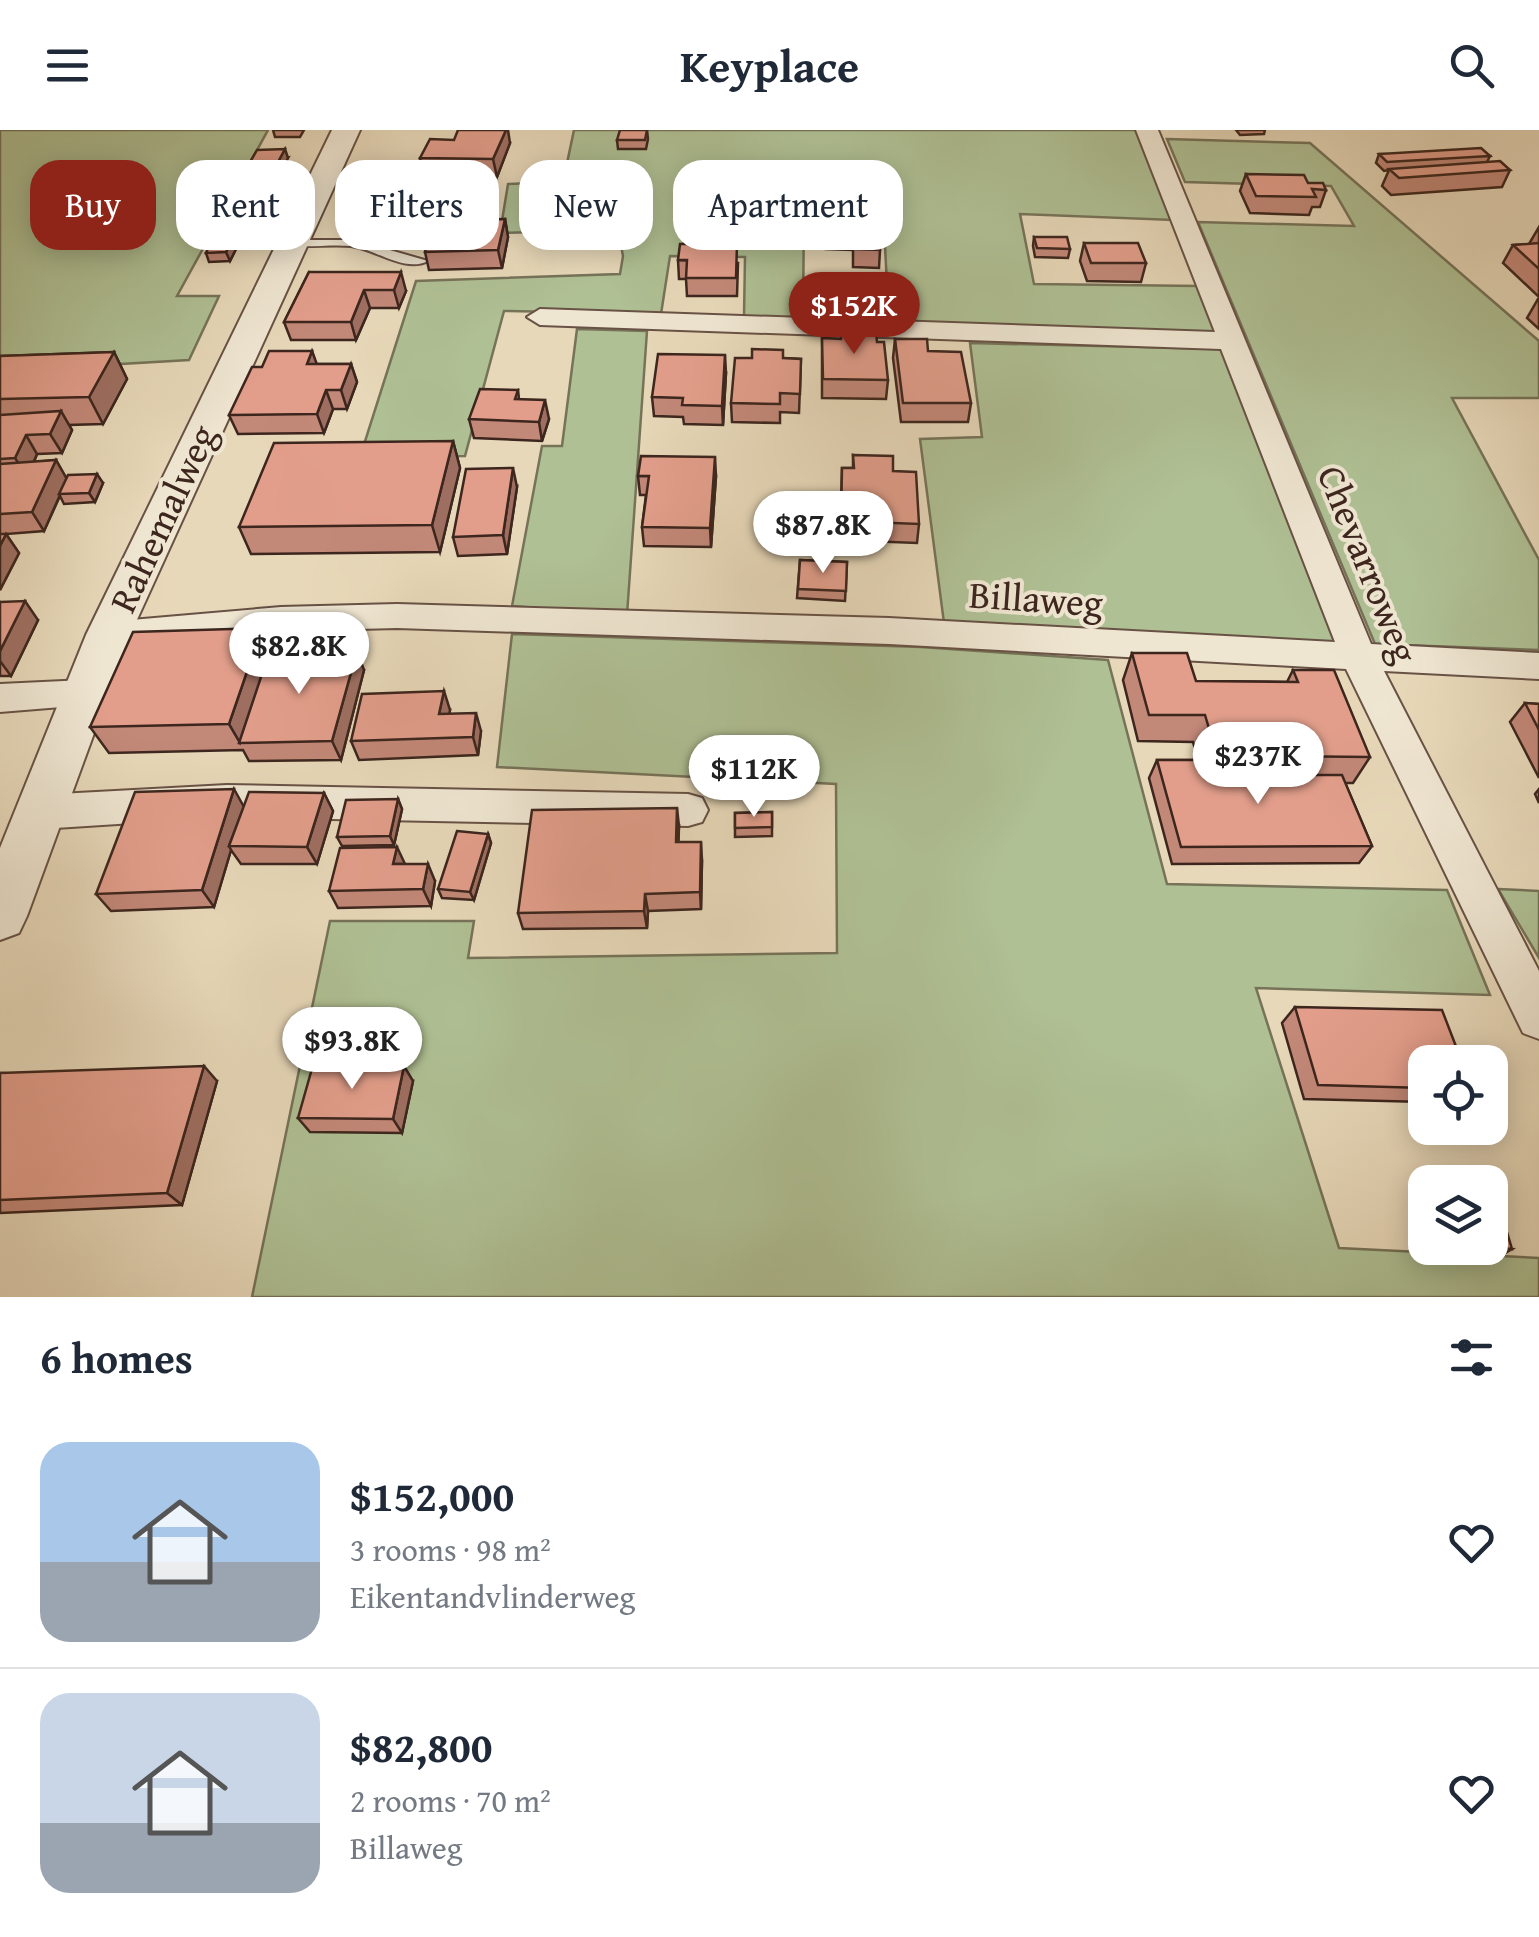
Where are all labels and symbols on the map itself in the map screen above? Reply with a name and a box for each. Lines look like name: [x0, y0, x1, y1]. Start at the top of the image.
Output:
pin: $152K: [784, 272, 924, 357]
street label: Rahemalweg: [94, 415, 230, 621]
street label: Chevarroweg: [1304, 457, 1434, 671]
pin: $87.8K: [742, 491, 904, 576]
street label: Billaweg: [967, 565, 1105, 631]
pin: $82.8K: [218, 612, 380, 697]
pin: $237K: [1188, 722, 1328, 807]
pin: $112K: [684, 735, 824, 820]
pin: $93.8K: [271, 1007, 433, 1092]

